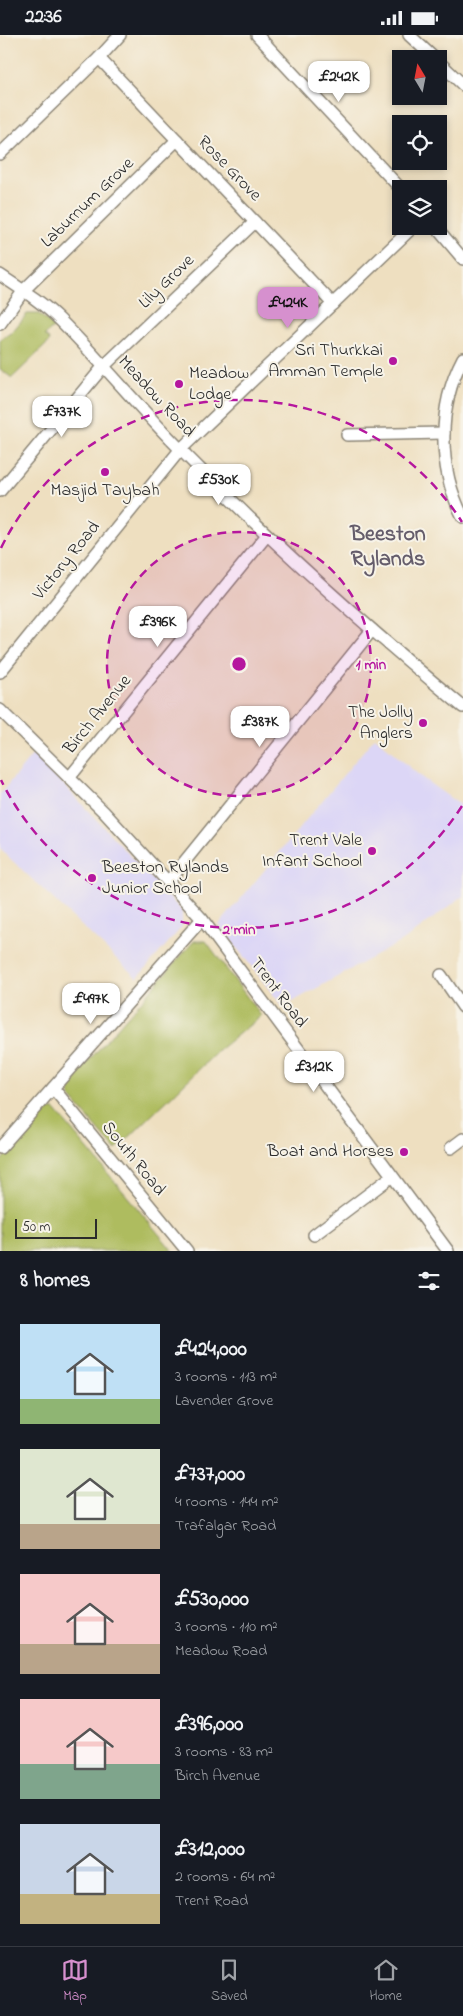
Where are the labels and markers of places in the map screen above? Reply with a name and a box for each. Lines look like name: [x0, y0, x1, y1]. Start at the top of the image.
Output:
pin: £242K: [304, 61, 374, 103]
pin: £424K: [253, 287, 323, 329]
place label: Sri Thurkkai Amman Temple: [268, 338, 384, 385]
marker: Sri Thurkkai Amman Temple: [387, 355, 399, 367]
place label: Meadow Lodge: [189, 361, 249, 409]
marker: Meadow Lodge: [173, 378, 185, 390]
pin: £737K: [27, 395, 97, 438]
pin: £530K: [184, 463, 254, 506]
marker: Masjid Taybah: [99, 466, 111, 478]
place label: Masjid Taybah: [50, 478, 160, 504]
pin: £396K: [123, 605, 193, 648]
centre of rings: [230, 655, 248, 673]
place label: The Jolly Anglers: [348, 700, 413, 748]
pin: £387K: [225, 705, 295, 748]
marker: The Jolly Anglers: [417, 717, 429, 729]
place label: Trent Vale Infant School: [262, 828, 363, 875]
marker: Trent Vale Infant School: [366, 845, 378, 857]
place label: Beeston Rylands Junior School: [101, 855, 229, 902]
marker: Beeston Rylands Junior School: [86, 872, 98, 884]
pin: £497K: [56, 983, 126, 1025]
pin: £312K: [279, 1051, 349, 1093]
place label: Boat and Horses: [266, 1139, 394, 1165]
marker: Boat and Horses: [398, 1146, 410, 1158]

